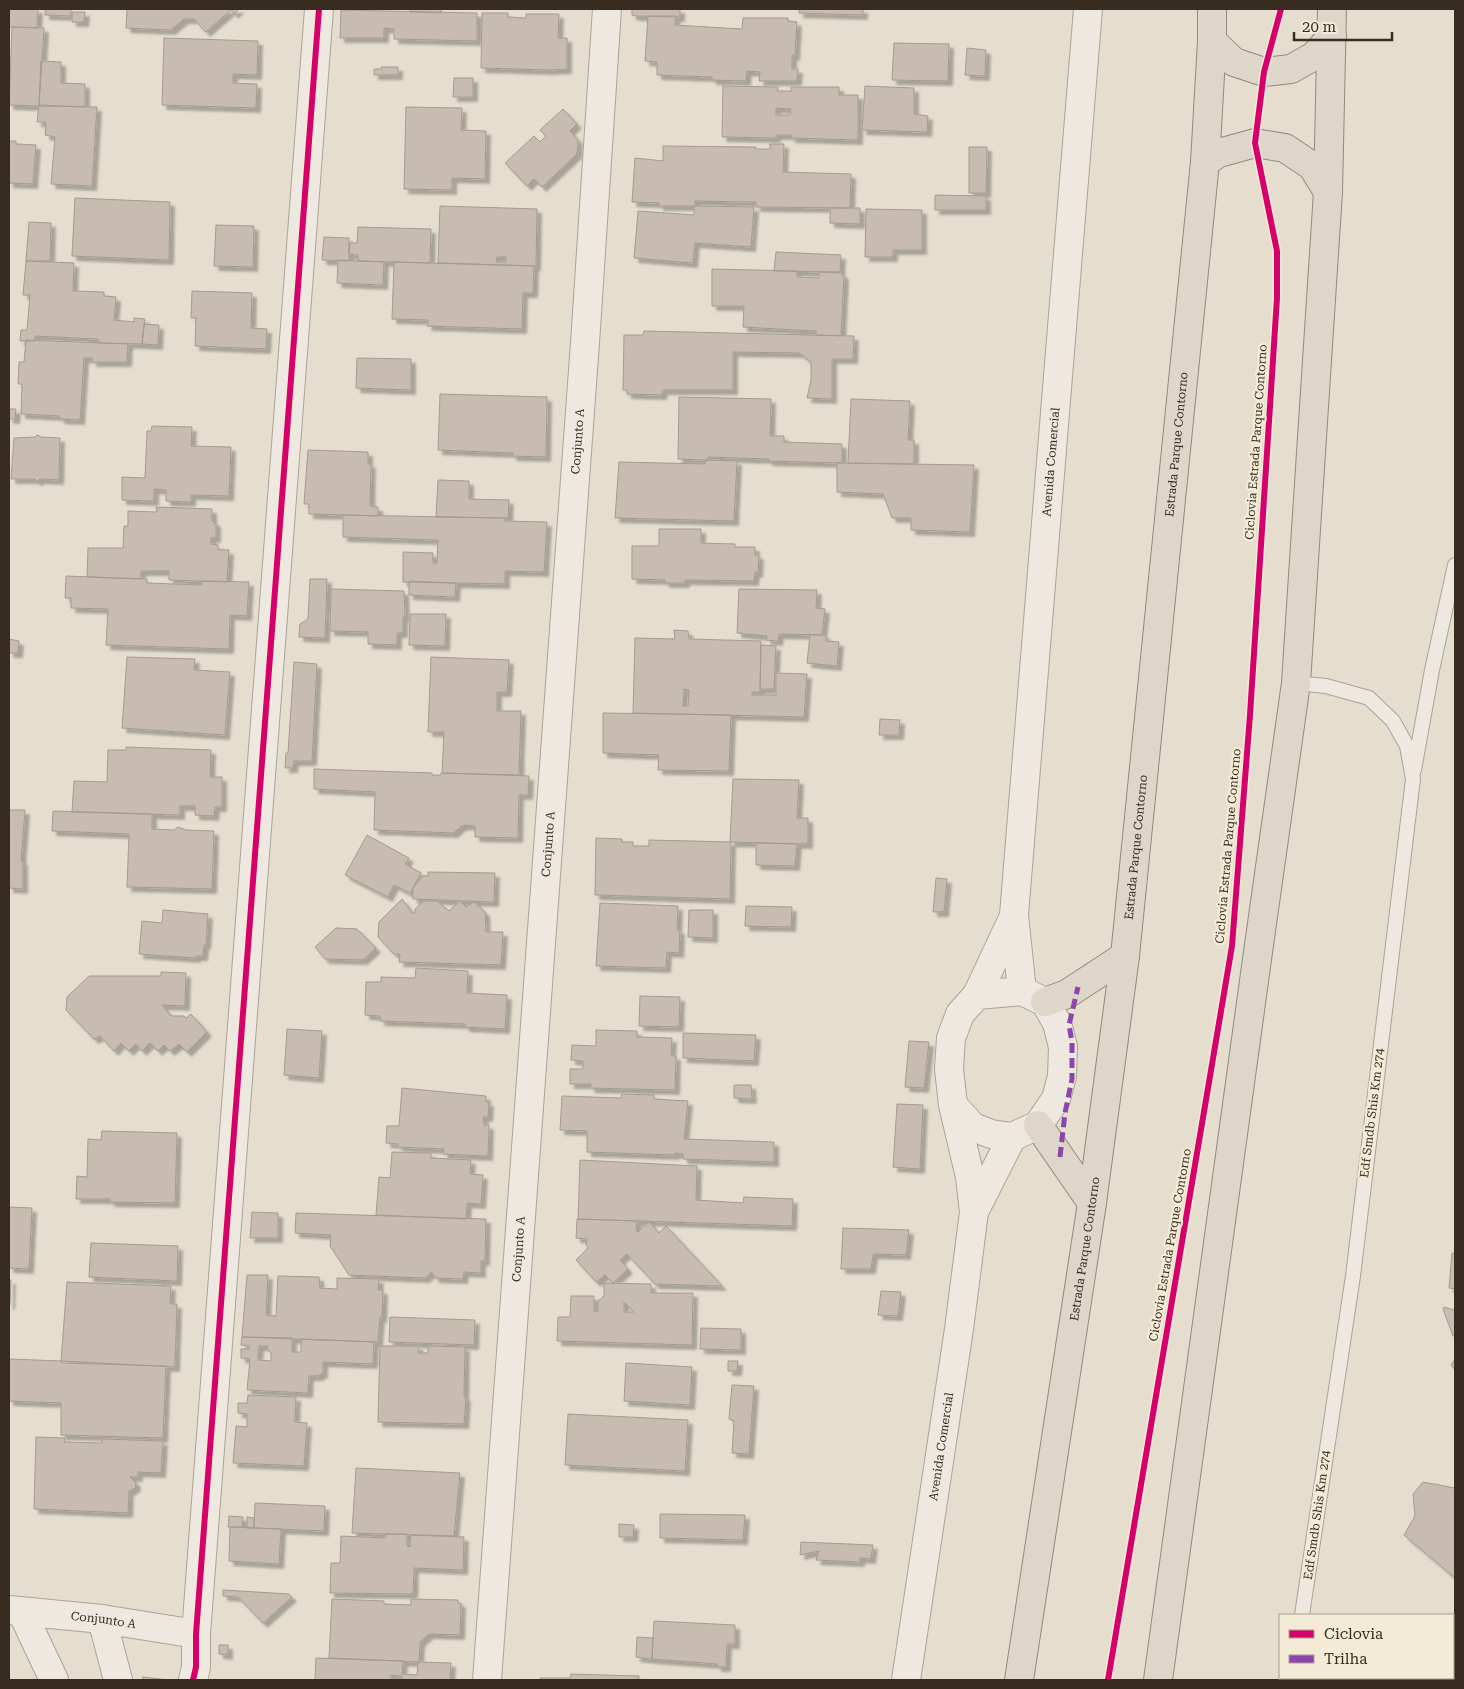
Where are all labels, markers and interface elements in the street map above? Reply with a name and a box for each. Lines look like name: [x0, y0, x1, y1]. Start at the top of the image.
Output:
scale bar: [1294, 10, 1392, 42]
text: 20 m: [1302, 18, 1337, 36]
street label: Ciclovia Estrada Parque Contorno: [1242, 344, 1270, 540]
street label: Estrada Parque Contorno: [1162, 371, 1191, 517]
street label: Conjunto A: [568, 407, 587, 475]
street label: Avenida Comercial: [1040, 407, 1062, 517]
street label: Ciclovia Estrada Parque Contorno: [1212, 748, 1244, 944]
street label: Estrada Parque Contorno: [1122, 774, 1150, 920]
street label: Conjunto A: [539, 810, 558, 878]
street label: Edf Smdb Shis Km 274: [1357, 1047, 1387, 1179]
street label: Ciclovia Estrada Parque Contorno: [1146, 1147, 1194, 1343]
street label: Estrada Parque Contorno: [1067, 1176, 1102, 1322]
street label: Conjunto A: [509, 1215, 528, 1282]
street label: Avenida Comercial: [926, 1391, 956, 1502]
street label: Edf Smdb Shis Km 274: [1301, 1449, 1333, 1581]
street label: Conjunto A: [70, 1609, 138, 1631]
legend: [1279, 1614, 1454, 1679]
text: Ciclovia: [1324, 1625, 1383, 1643]
text: Trilha: [1324, 1650, 1367, 1668]

